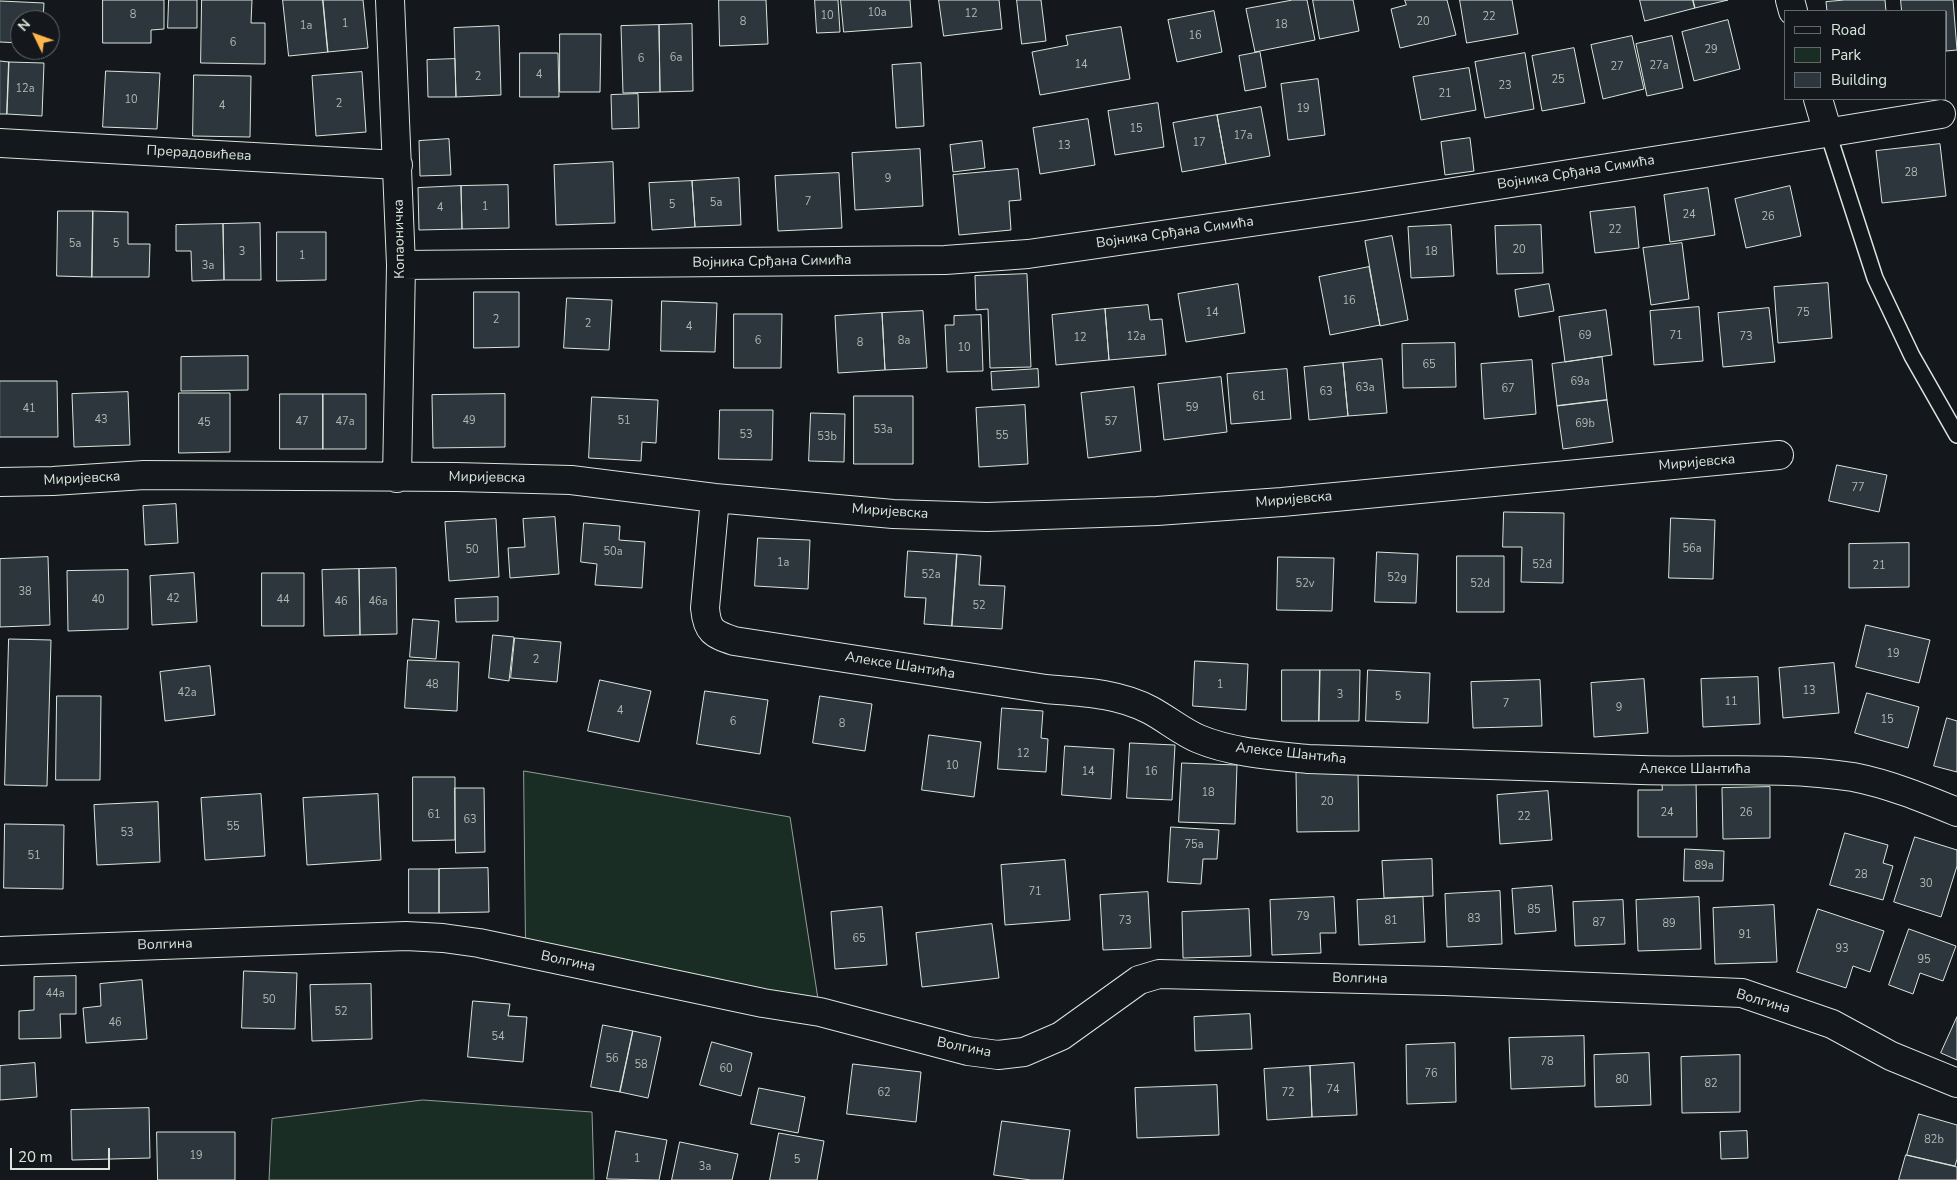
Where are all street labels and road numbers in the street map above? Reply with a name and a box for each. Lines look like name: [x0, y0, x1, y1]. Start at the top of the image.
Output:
street label: Прерадовићева: [146, 143, 252, 165]
street label: Војника Срђана Симића: [1496, 152, 1656, 194]
street label: Копаоничка: [391, 199, 409, 279]
street label: Војника Срђана Симића: [1095, 214, 1255, 252]
street label: Војника Срђана Симића: [692, 252, 852, 272]
street label: Миријевска: [1658, 451, 1736, 475]
street label: Миријевска: [43, 469, 121, 489]
street label: Миријевска: [448, 469, 526, 487]
street label: Миријевска: [1255, 488, 1333, 512]
street label: Миријевска: [851, 501, 929, 523]
street label: Алексе Шантића: [844, 649, 956, 683]
street label: Алексе Шантића: [1235, 740, 1347, 768]
street label: Алексе Шантића: [1639, 762, 1751, 778]
street label: Волгина: [137, 936, 193, 954]
street label: Волгина: [539, 948, 597, 976]
street label: Волгина: [1332, 970, 1388, 988]
street label: Волгина: [1734, 986, 1792, 1018]
street label: Волгина: [935, 1034, 993, 1062]

